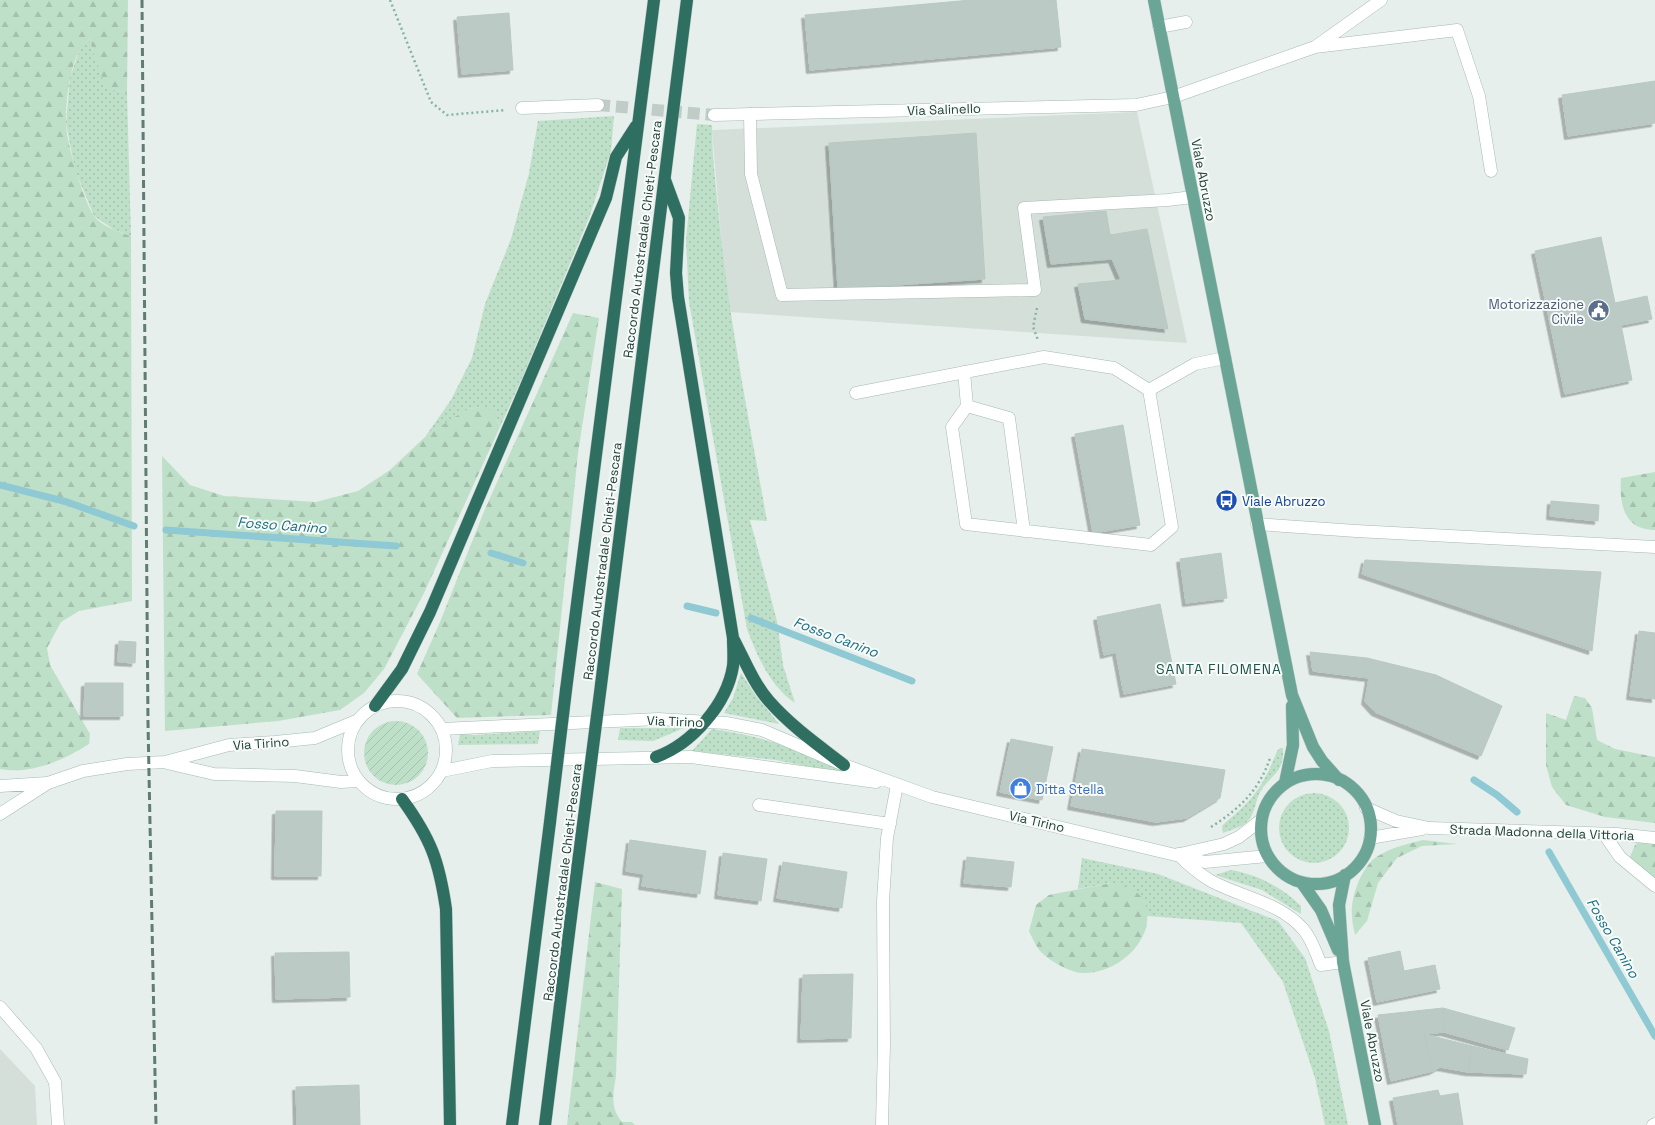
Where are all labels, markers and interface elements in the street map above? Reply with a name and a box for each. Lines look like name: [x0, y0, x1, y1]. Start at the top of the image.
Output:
street label: Via Salinello: [907, 100, 981, 119]
street label: Raccordo Autostradale Chieti-Pescara: [619, 119, 666, 359]
street label: Viale Abruzzo: [1187, 137, 1220, 223]
place label: Motorizzazione Civile: [1488, 296, 1584, 328]
public building icon: Motorizzazione Civile: [1586, 298, 1612, 324]
street label: Raccordo Autostradale Chieti-Pescara: [579, 441, 626, 681]
bus stop icon: Viale Abruzzo: [1214, 488, 1240, 514]
place label: Viale Abruzzo: [1242, 493, 1326, 510]
water label: Fosso Canino: [237, 513, 328, 537]
water label: Fosso Canino: [791, 613, 881, 662]
district label: SANTA FILOMENA: [1156, 660, 1282, 678]
street label: Via Tirino: [646, 712, 704, 731]
street label: Via Tirino: [232, 733, 290, 754]
street label: Raccordo Autostradale Chieti-Pescara: [539, 762, 586, 1002]
shop icon: Ditta Stella: [1008, 776, 1034, 802]
place label: Ditta Stella: [1036, 781, 1105, 798]
street label: Via Tirino: [1007, 807, 1066, 836]
street label: Strada Madonna della Vittoria: [1449, 821, 1635, 844]
water label: Fosso Canino: [1583, 895, 1643, 982]
street label: Viale Abruzzo: [1356, 998, 1389, 1084]

